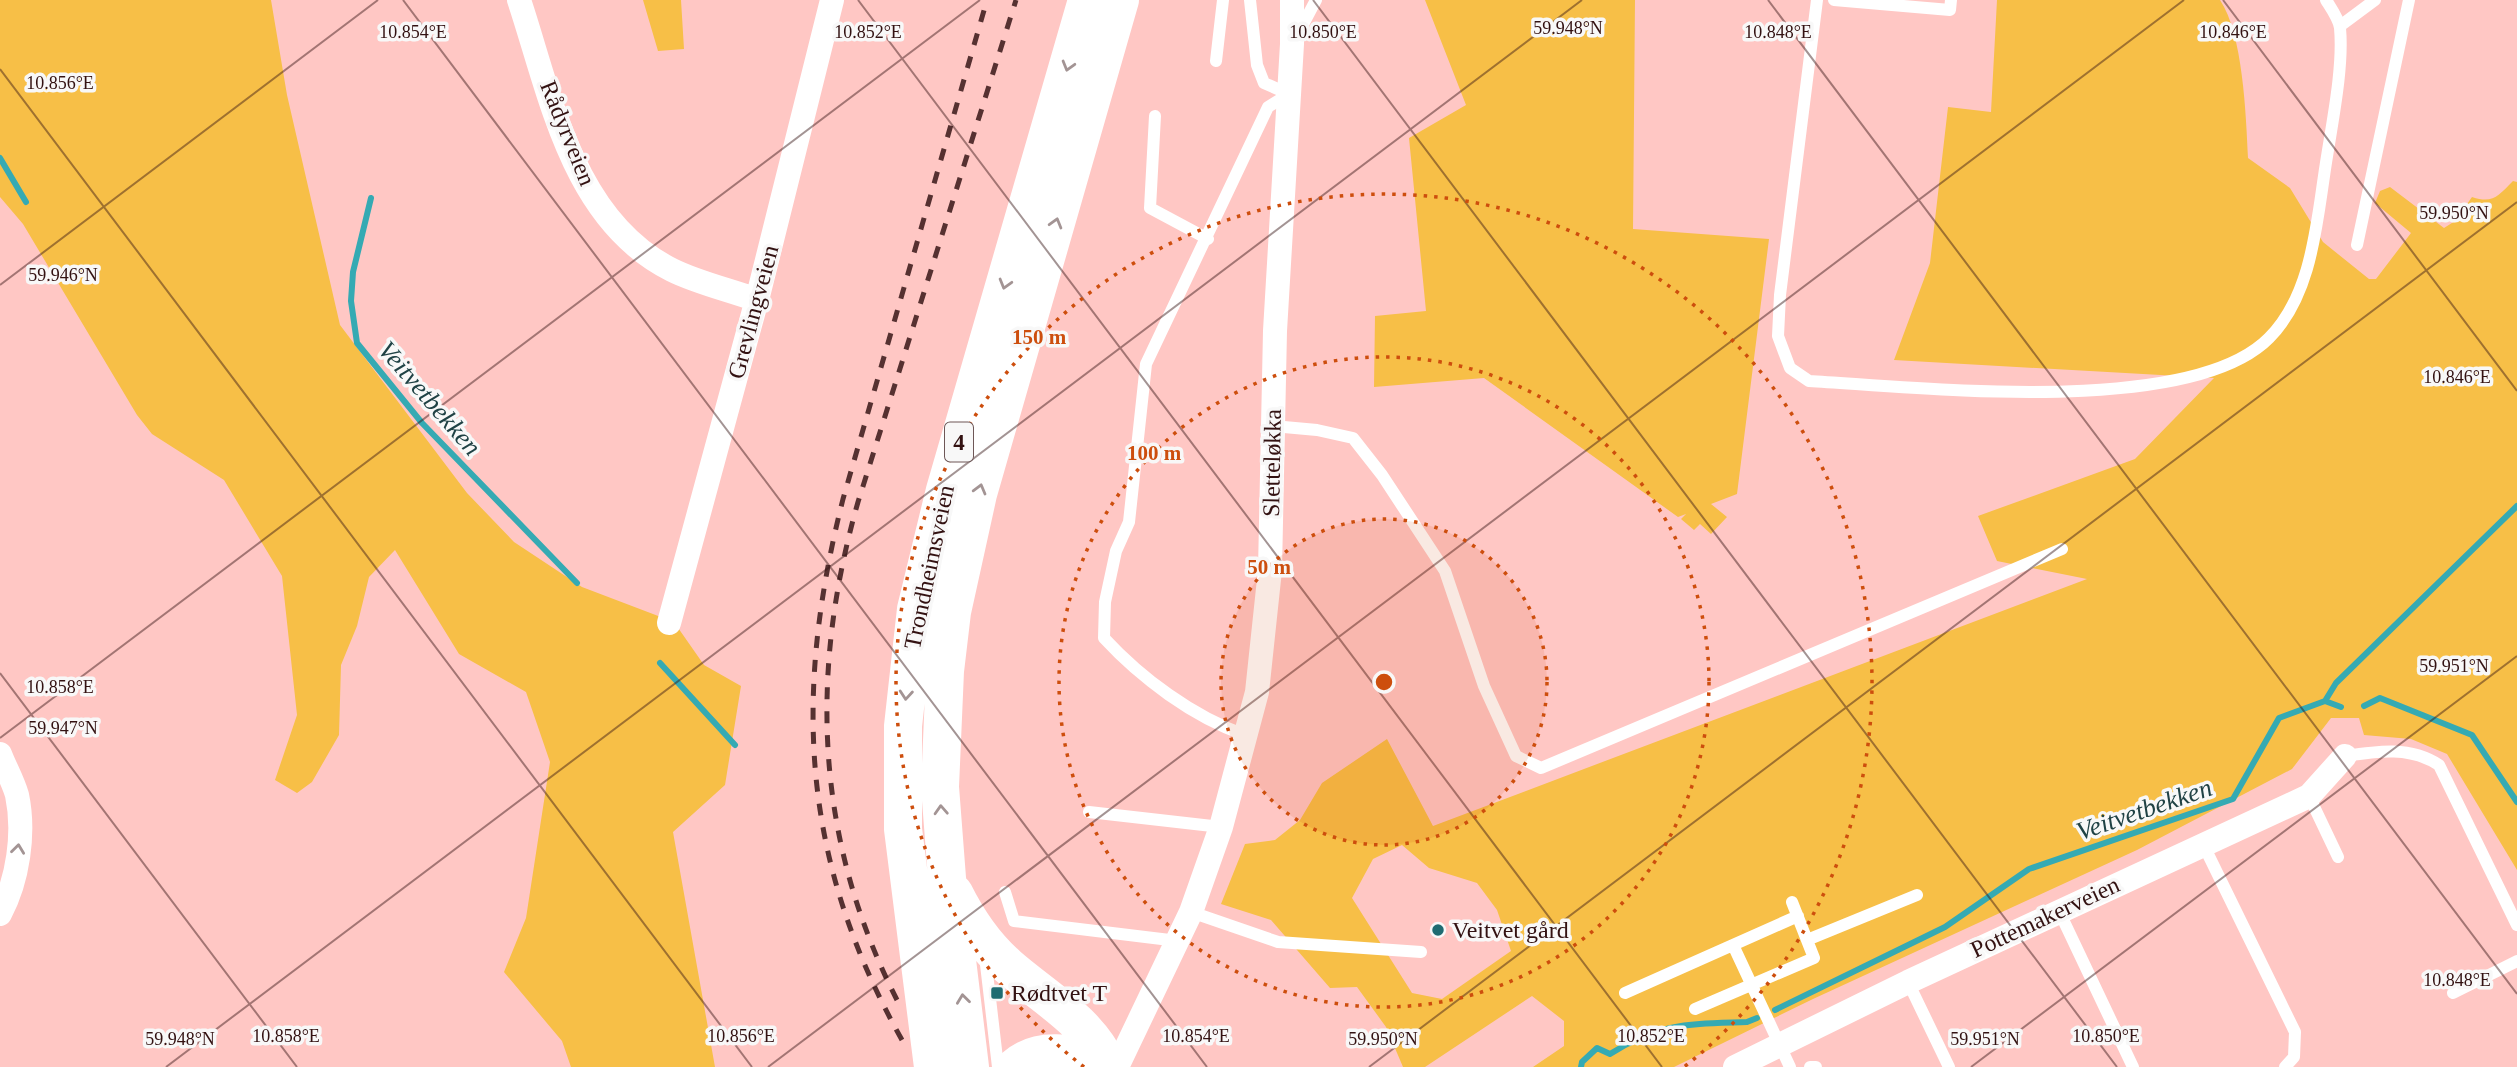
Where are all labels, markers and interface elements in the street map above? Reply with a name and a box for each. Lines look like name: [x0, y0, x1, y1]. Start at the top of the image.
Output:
text: 59.948°N: [1533, 18, 1603, 38]
text: 10.854°E: [379, 22, 447, 42]
text: 10.852°E: [834, 22, 902, 42]
text: 10.850°E: [1289, 22, 1357, 42]
text: 10.848°E: [1744, 22, 1812, 42]
text: 10.846°E: [2199, 22, 2267, 42]
one-way arrow: [1061, 59, 1076, 71]
text: 10.856°E: [26, 73, 94, 93]
street label: Rådyrveien: [535, 77, 601, 189]
text: 59.950°N: [2419, 203, 2489, 223]
one-way arrow: [1048, 217, 1062, 229]
street label: Grevlingveien: [723, 242, 783, 382]
text: 59.946°N: [28, 265, 98, 285]
one-way arrow: [998, 278, 1013, 290]
text: 150 m: [1012, 325, 1067, 349]
water label: Veitvetbekken: [372, 335, 487, 461]
text: 10.846°E: [2423, 367, 2491, 387]
street label: Sletteløkka: [1258, 408, 1286, 517]
road number: 4: [945, 422, 973, 462]
text: 100 m: [1127, 441, 1182, 465]
street label: Trondheimsveien: [899, 483, 959, 651]
one-way arrow: [972, 483, 986, 495]
text: 50 m: [1247, 555, 1291, 579]
text: 59.951°N: [2419, 656, 2489, 676]
centre of rings: [1372, 670, 1396, 694]
text: 10.858°E: [26, 677, 94, 697]
one-way arrow: [899, 690, 914, 701]
text: 59.947°N: [28, 718, 98, 738]
water label: Veitvetbekken: [2073, 773, 2216, 846]
one-way arrow: [934, 804, 949, 815]
one-way arrow: [10, 843, 25, 855]
street label: Pottemakerveien: [1966, 871, 2124, 963]
place label: Veitvet gård: [1452, 917, 1569, 943]
marker: Veitvet gård: [1430, 922, 1446, 938]
text: 10.848°E: [2423, 970, 2491, 990]
place label: Rødtvet T: [1011, 980, 1108, 1006]
marker: Rødtvet T: [989, 985, 1005, 1001]
one-way arrow: [955, 993, 970, 1005]
text: 10.858°E: [252, 1026, 320, 1046]
text: 10.856°E: [707, 1026, 775, 1046]
text: 10.854°E: [1162, 1026, 1230, 1046]
text: 10.852°E: [1617, 1026, 1685, 1046]
text: 10.850°E: [2072, 1026, 2140, 1046]
text: 59.948°N: [145, 1029, 215, 1049]
text: 59.950°N: [1348, 1029, 1418, 1049]
text: 59.951°N: [1950, 1029, 2020, 1049]

